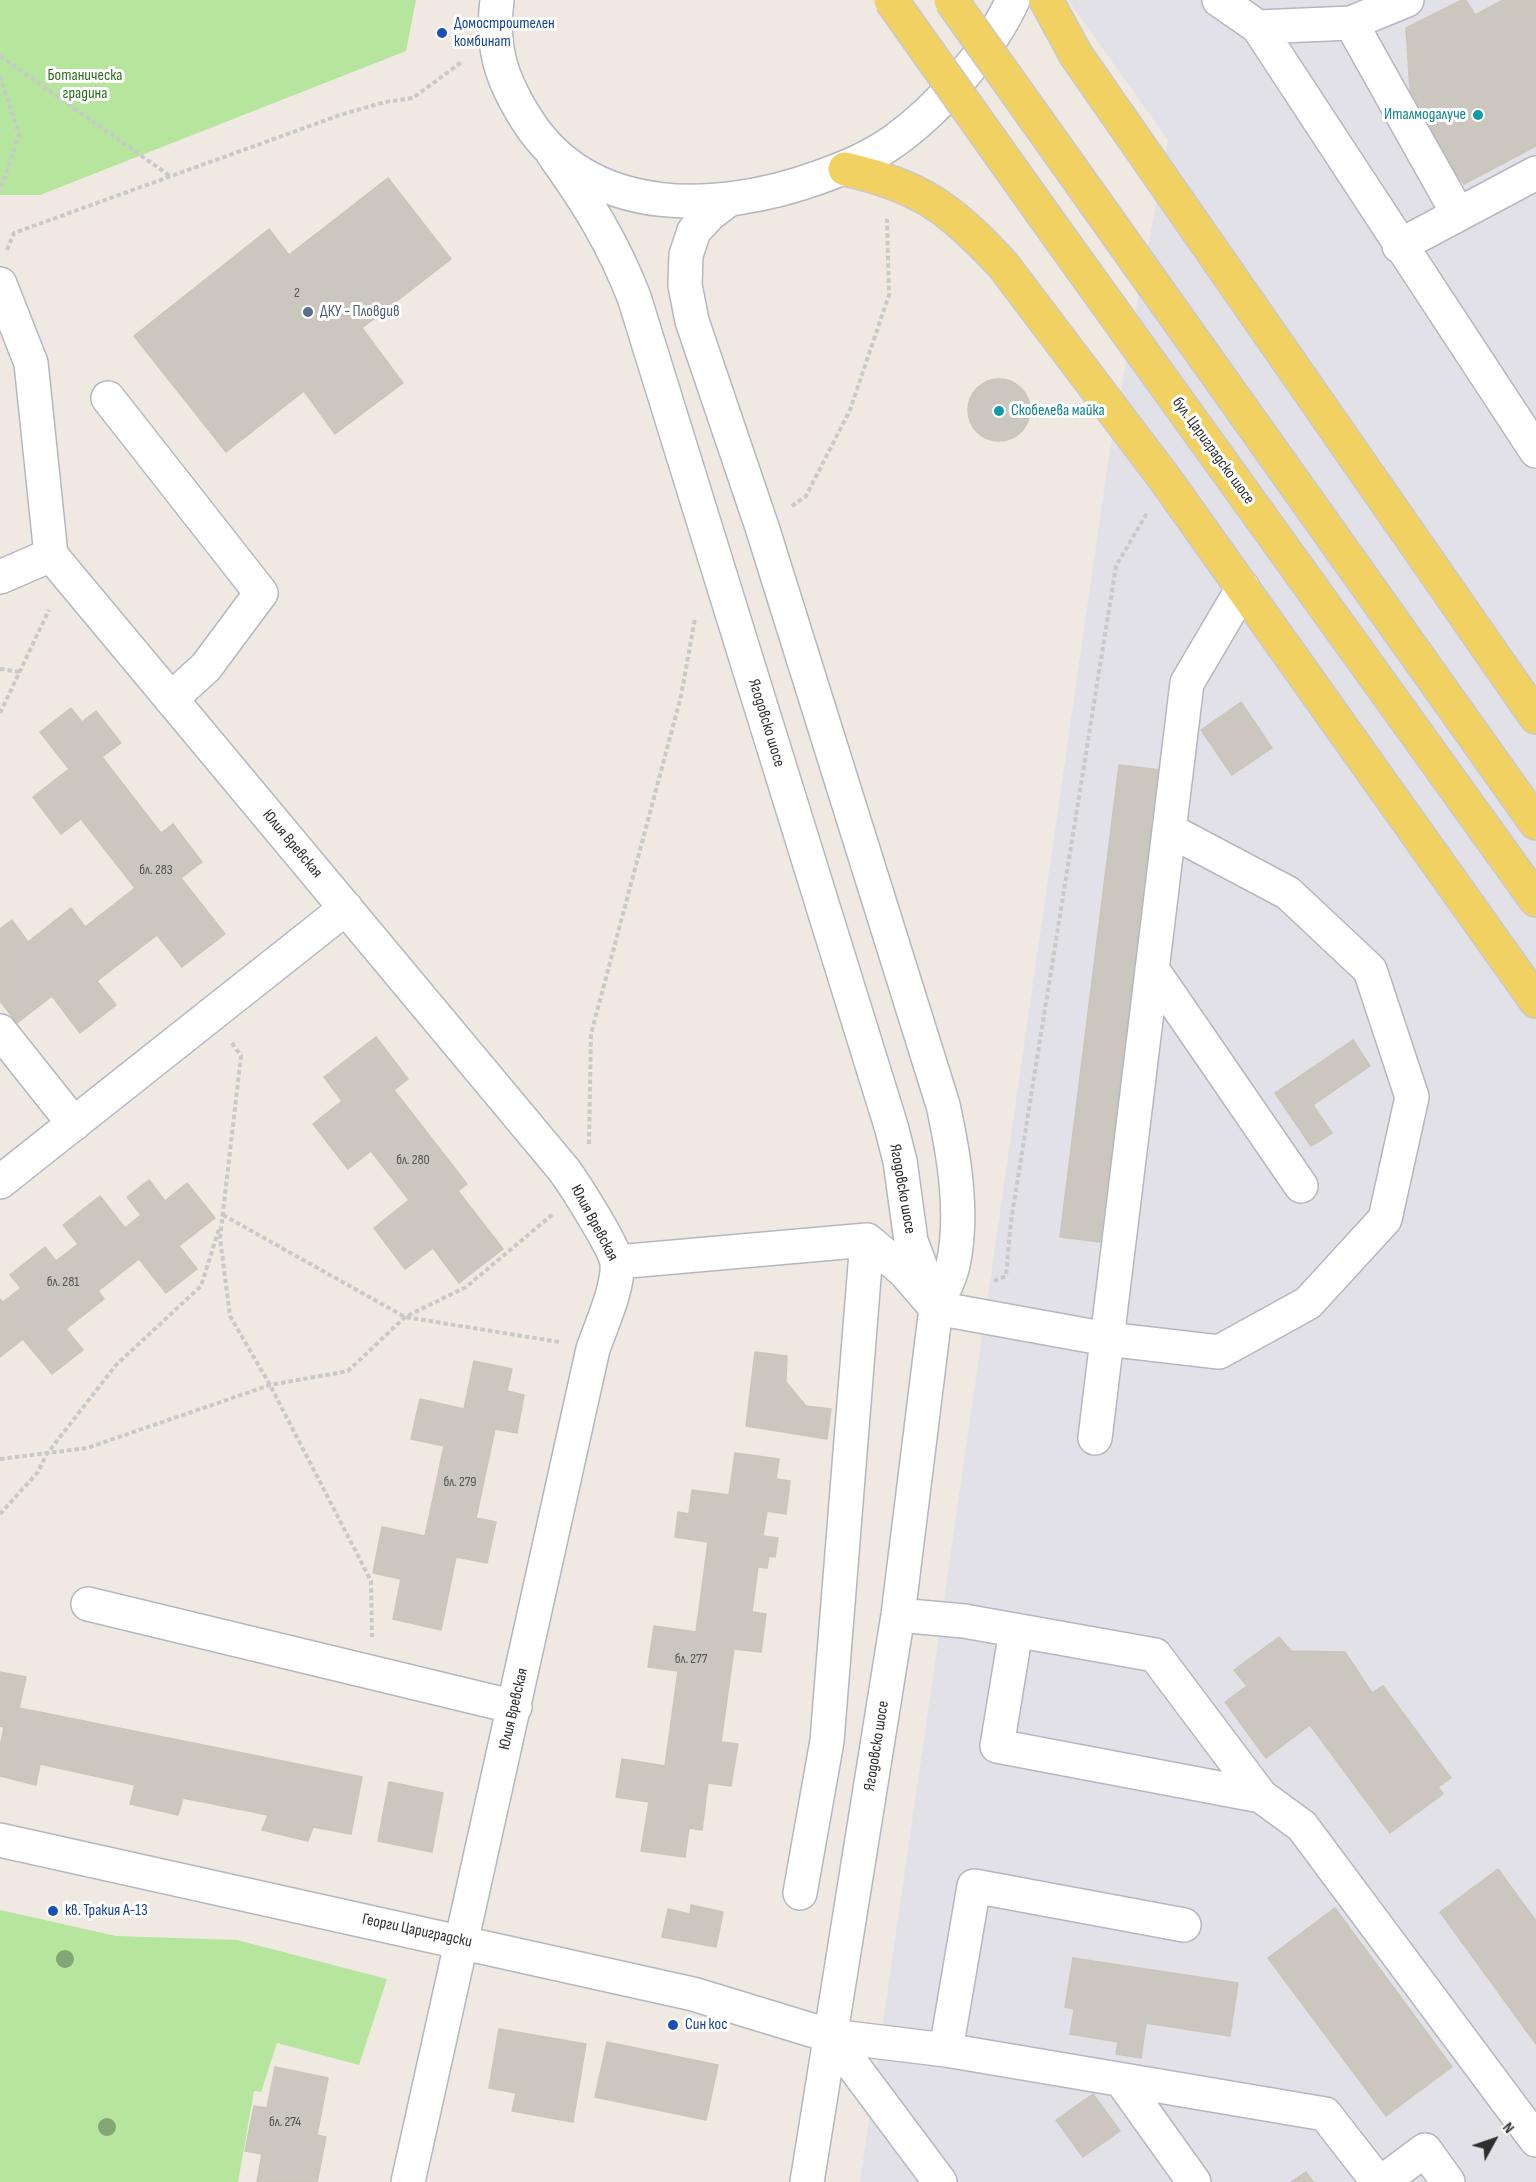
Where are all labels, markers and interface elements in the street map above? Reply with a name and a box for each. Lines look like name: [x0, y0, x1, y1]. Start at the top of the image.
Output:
place label: Домостроителен комбинат: [454, 14, 555, 52]
marker: Домостроителен комбинат: [435, 26, 449, 40]
park label: Ботаническа градина: [48, 66, 122, 104]
place label: Италмодалуче: [1384, 105, 1466, 125]
marker: Италмодалуче: [1471, 108, 1485, 122]
house number: 2: [294, 285, 300, 301]
place label: ДКУ - Пловдив: [320, 302, 400, 322]
marker: ДКУ - Пловдив: [301, 305, 315, 319]
street label: бул. Цариградско шосе: [1168, 394, 1258, 508]
place label: Скобелева майка: [1011, 401, 1105, 421]
marker: Скобелева майка: [992, 404, 1006, 418]
street label: Ягодовско шосе: [744, 677, 788, 769]
street label: Юлия Вревская: [258, 806, 326, 882]
house number: бл. 283: [139, 862, 173, 878]
street label: Ягодовско шосе: [885, 1143, 919, 1235]
house number: бл. 280: [396, 1152, 430, 1168]
street label: Юлия Вревская: [566, 1182, 622, 1264]
house number: бл. 281: [47, 1274, 79, 1290]
house number: бл. 279: [443, 1474, 477, 1490]
house number: бл. 277: [675, 1651, 707, 1667]
street label: Юлия Вревская: [495, 1666, 533, 1752]
street label: Ягодовско шосе: [860, 1700, 894, 1792]
place label: кв. Тракия А-13: [65, 1901, 148, 1921]
marker: кв. Тракия А-13: [46, 1904, 60, 1918]
street label: Георги Цариградски: [360, 1910, 474, 1952]
place label: Син кос: [685, 2015, 728, 2035]
marker: Син кос: [666, 2018, 680, 2032]
north arrow: [1464, 2110, 1524, 2170]
house number: бл. 274: [269, 2114, 301, 2130]
text: N: [1498, 2119, 1518, 2137]

